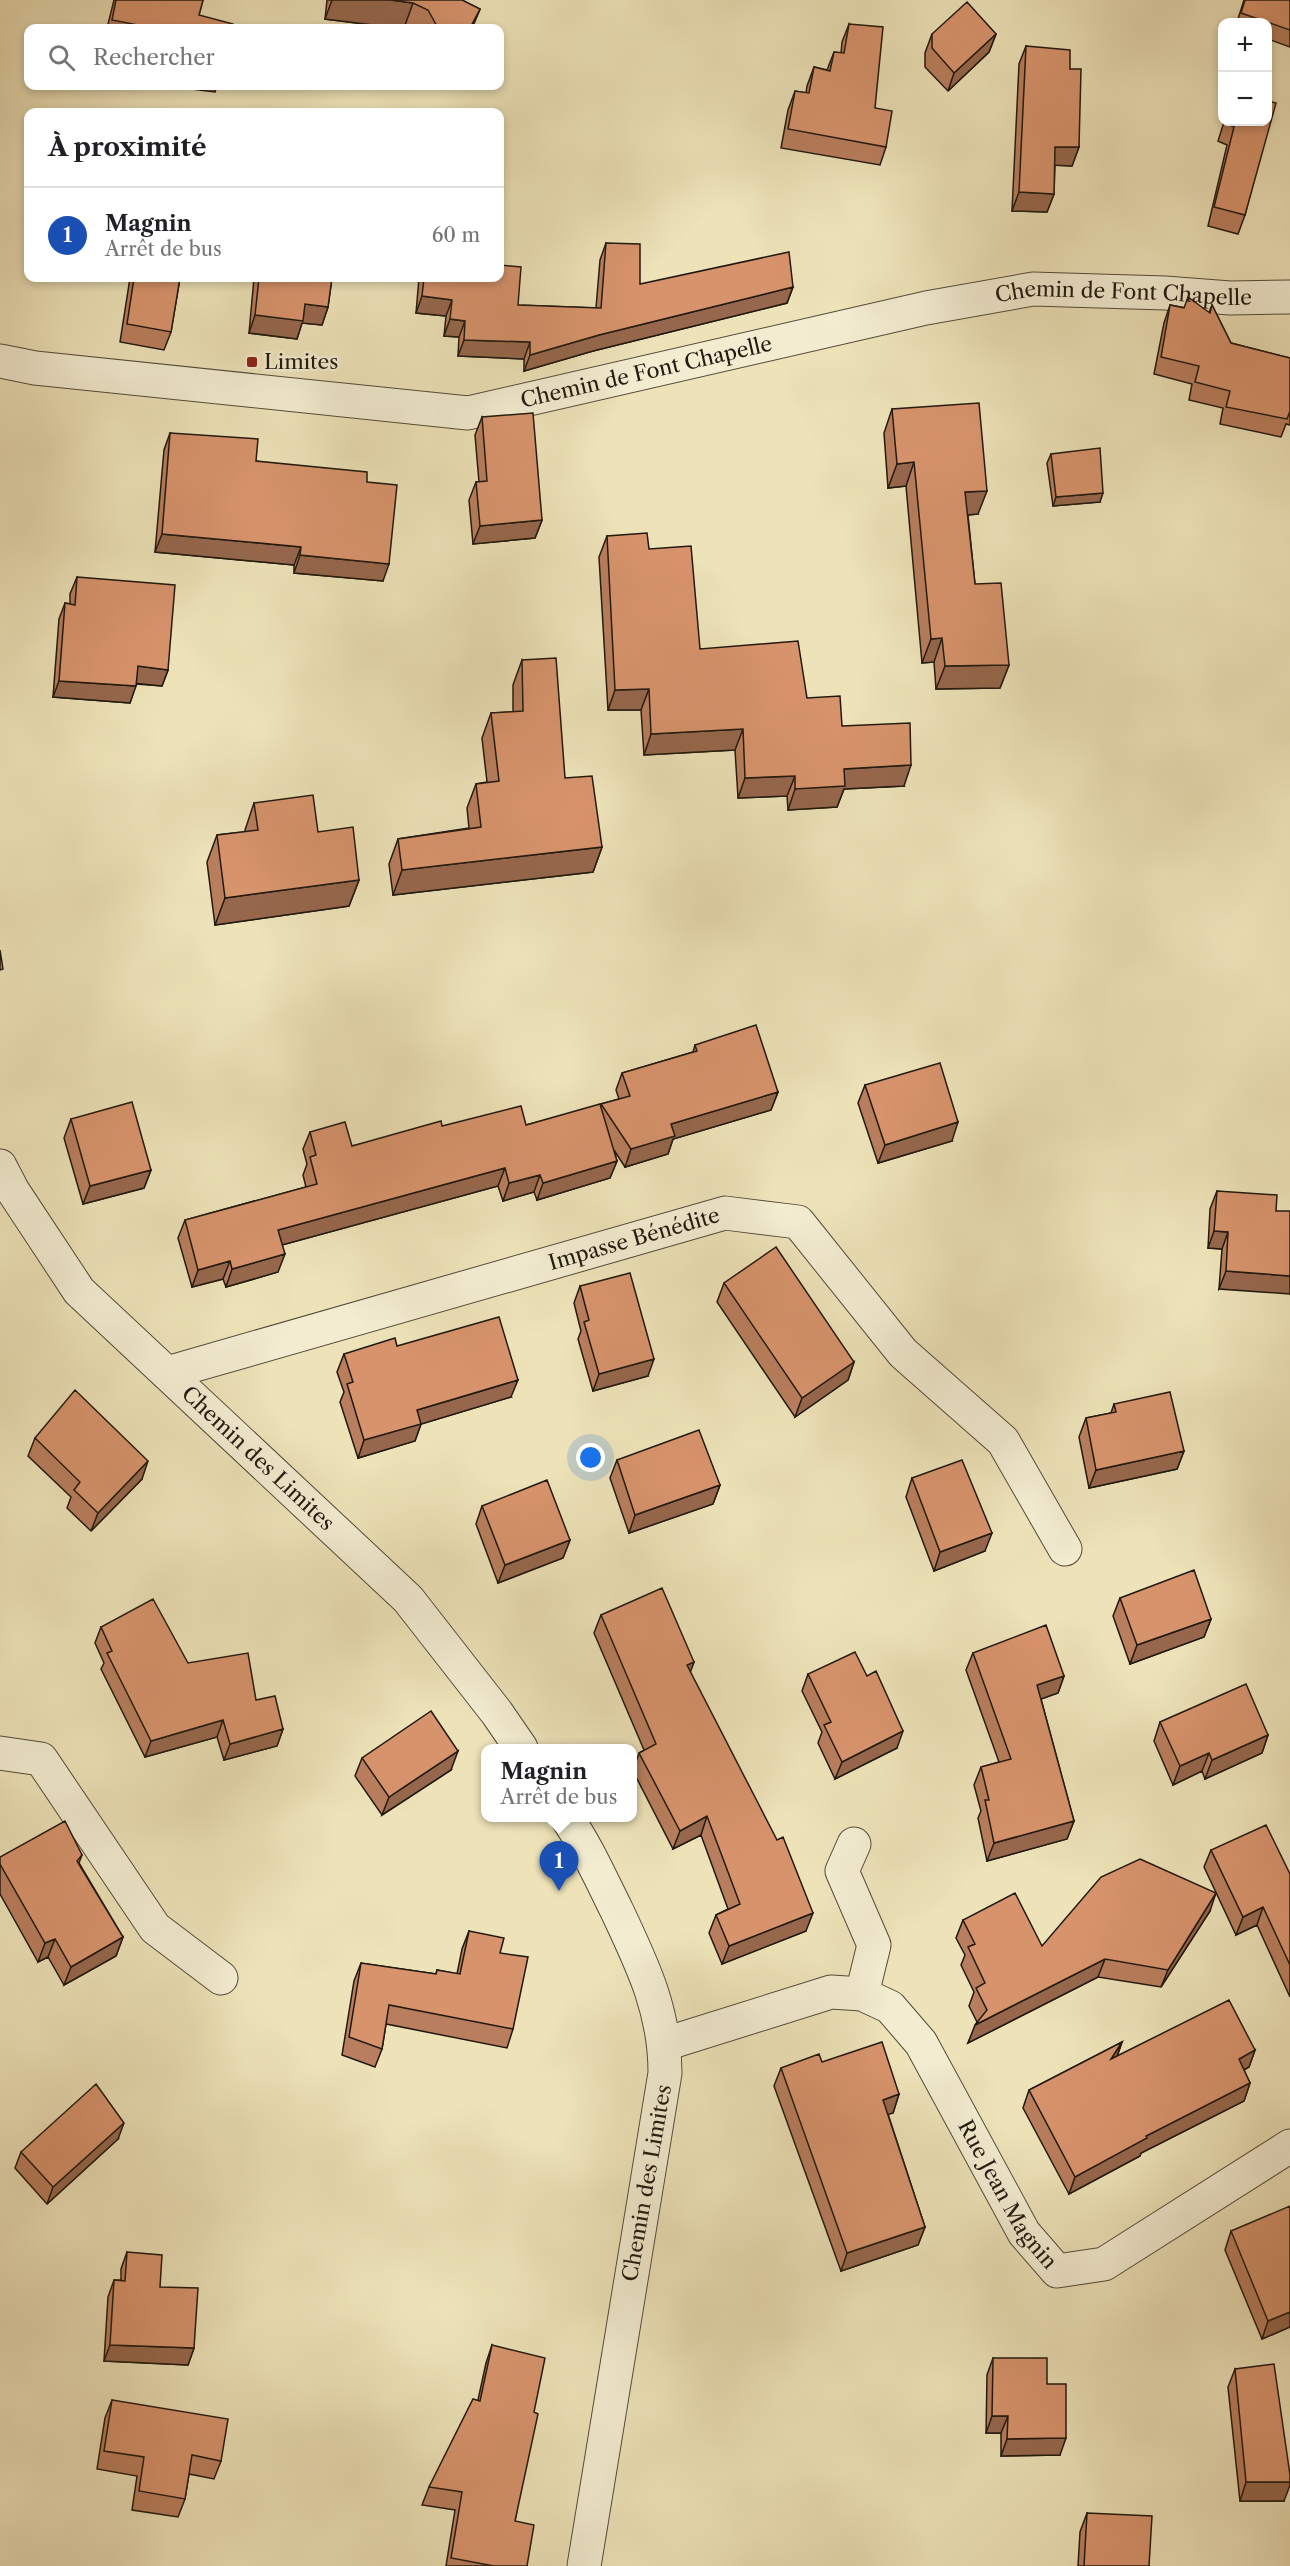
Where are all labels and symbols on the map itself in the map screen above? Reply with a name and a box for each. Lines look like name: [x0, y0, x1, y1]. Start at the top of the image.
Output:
street label: Chemin de Font Chapelle: [993, 276, 1252, 310]
street label: Chemin de Font Chapelle: [518, 331, 774, 413]
place label: Limites: [264, 349, 338, 374]
marker: Limites: [245, 355, 259, 369]
street label: Impasse Bénédite: [546, 1202, 723, 1275]
street label: Chemin des Limites: [177, 1381, 340, 1535]
your location: [576, 1443, 605, 1472]
pin: 1: [540, 1842, 578, 1891]
street label: Chemin des Limites: [617, 2083, 676, 2283]
street label: Rue Jean Magnin: [953, 2115, 1062, 2274]

